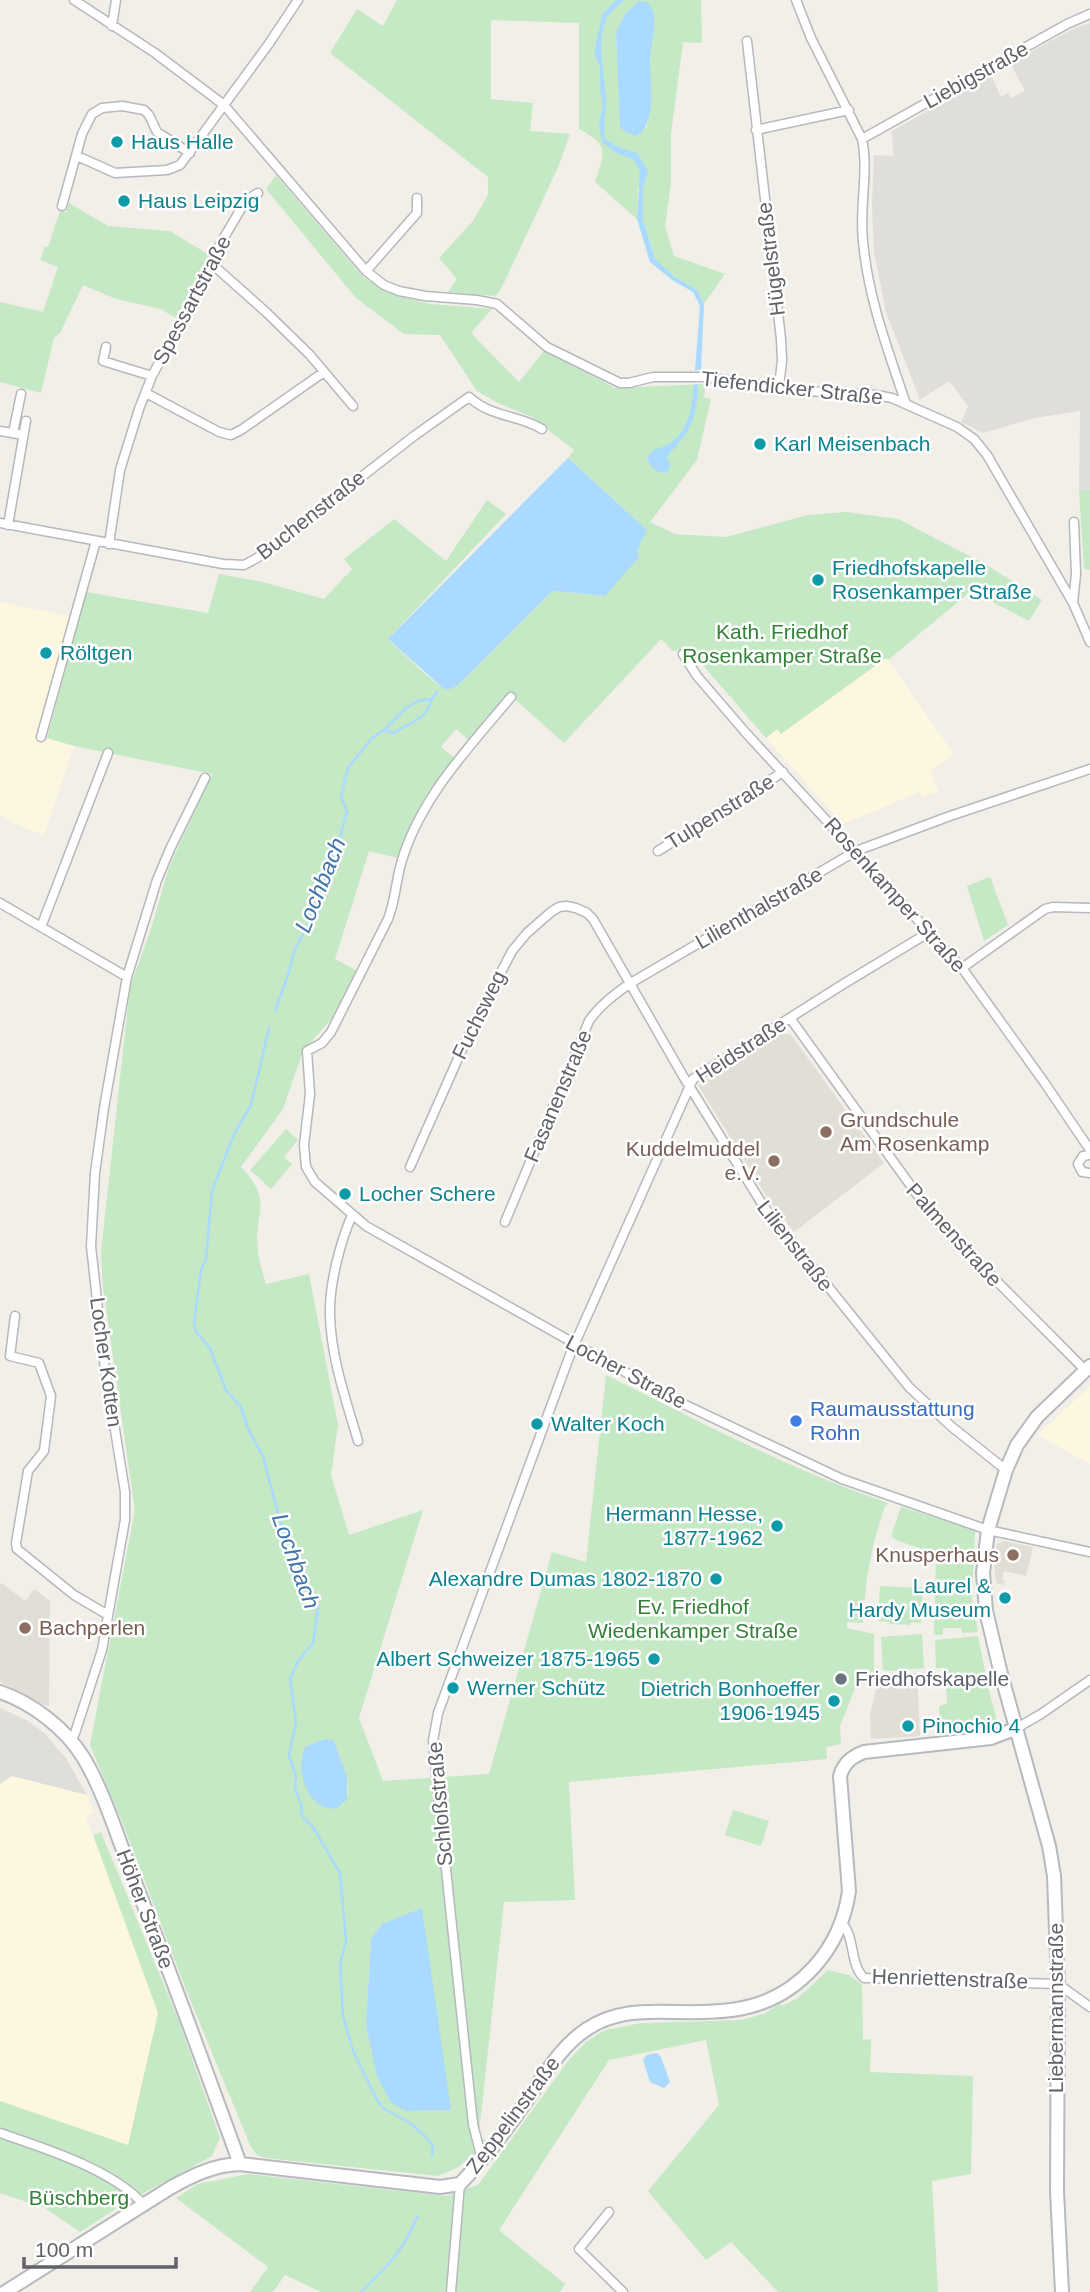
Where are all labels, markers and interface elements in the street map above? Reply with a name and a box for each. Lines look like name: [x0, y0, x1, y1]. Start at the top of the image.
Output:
street label: Liebigstraße: [920, 36, 1032, 113]
place label: Haus Halle: [131, 130, 234, 153]
marker: Haus Halle: [109, 134, 125, 150]
place label: Haus Leipzig: [138, 189, 259, 212]
marker: Haus Leipzig: [116, 193, 132, 209]
street label: Hügelstraße: [752, 201, 789, 317]
street label: Spessartstraße: [148, 232, 235, 368]
street label: Tiefendicker Straße: [700, 367, 884, 408]
place label: Karl Meisenbach: [774, 432, 930, 455]
marker: Karl Meisenbach: [752, 436, 768, 452]
street label: Buchenstraße: [252, 465, 369, 564]
place label: Friedhofskapelle Rosenkamper Straße: [832, 556, 1032, 603]
marker: Friedhofskapelle Rosenkamper Straße: [810, 572, 826, 588]
park label: Kath. Friedhof Rosenkamper Straße: [682, 620, 882, 667]
place label: Röltgen: [60, 641, 132, 664]
marker: Röltgen: [38, 645, 54, 661]
street label: Tulpenstraße: [662, 769, 778, 854]
street label: Rosenkamper Straße: [820, 813, 971, 977]
water label: Lochbach: [289, 834, 351, 936]
street label: Lilienthalstraße: [691, 862, 826, 953]
street label: Fuchsweg: [447, 967, 510, 1063]
street label: Heidstraße: [691, 1012, 790, 1087]
street label: Fasanenstraße: [519, 1026, 596, 1165]
place label: Grundschule Am Rosenkamp: [840, 1108, 989, 1155]
marker: Grundschule Am Rosenkamp: [818, 1124, 834, 1140]
place label: Kuddelmuddel e.V.: [626, 1137, 760, 1184]
marker: Kuddelmuddel e.V.: [766, 1153, 782, 1169]
street label: Palmenstraße: [902, 1178, 1007, 1291]
place label: Locher Schere: [359, 1182, 496, 1205]
marker: Locher Schere: [337, 1186, 353, 1202]
street label: Lilienstraße: [753, 1196, 838, 1296]
street label: Locher Kotten: [86, 1296, 127, 1428]
street label: Locher Straße: [562, 1330, 690, 1413]
place label: Raumausstattung Rohn: [810, 1397, 975, 1444]
place label: Walter Koch: [551, 1412, 665, 1435]
marker: Raumausstattung Rohn: [788, 1413, 804, 1429]
marker: Walter Koch: [529, 1416, 545, 1432]
place label: Hermann Hesse, 1877-1962: [605, 1502, 763, 1549]
water label: Lochbach: [267, 1510, 325, 1612]
marker: Hermann Hesse, 1877-1962: [769, 1518, 785, 1534]
place label: Knusperhaus: [875, 1543, 999, 1566]
marker: Knusperhaus: [1005, 1547, 1021, 1563]
place label: Alexandre Dumas 1802-1870: [429, 1567, 702, 1590]
marker: Alexandre Dumas 1802-1870: [708, 1571, 724, 1587]
place label: Laurel & Hardy Museum: [849, 1574, 991, 1621]
marker: Laurel & Hardy Museum: [997, 1590, 1013, 1606]
park label: Ev. Friedhof Wiedenkamper Straße: [588, 1595, 798, 1642]
place label: Bachperlen: [39, 1616, 145, 1639]
marker: Bachperlen: [17, 1620, 33, 1636]
place label: Albert Schweizer 1875-1965: [376, 1647, 640, 1670]
marker: Albert Schweizer 1875-1965: [646, 1651, 662, 1667]
place label: Friedhofskapelle: [855, 1667, 1009, 1690]
marker: Friedhofskapelle: [833, 1671, 849, 1687]
place label: Werner Schütz: [467, 1676, 606, 1699]
place label: Dietrich Bonhoeffer 1906-1945: [641, 1677, 820, 1724]
marker: Werner Schütz: [445, 1680, 461, 1696]
marker: Dietrich Bonhoeffer 1906-1945: [826, 1693, 842, 1709]
place label: Pinochio 4: [922, 1714, 1020, 1737]
marker: Pinochio 4: [900, 1718, 916, 1734]
street label: Schloßstraße: [423, 1741, 456, 1867]
street label: Höher Straße: [112, 1846, 179, 1972]
street label: Liebermannstraße: [1044, 1923, 1067, 2093]
street label: Henriettenstraße: [871, 1964, 1029, 1993]
street label: Zeppelinstraße: [461, 2052, 564, 2178]
park label: Büschberg: [29, 2186, 129, 2209]
scale bar: [24, 2226, 177, 2270]
text: 100 m: [35, 2238, 93, 2261]

